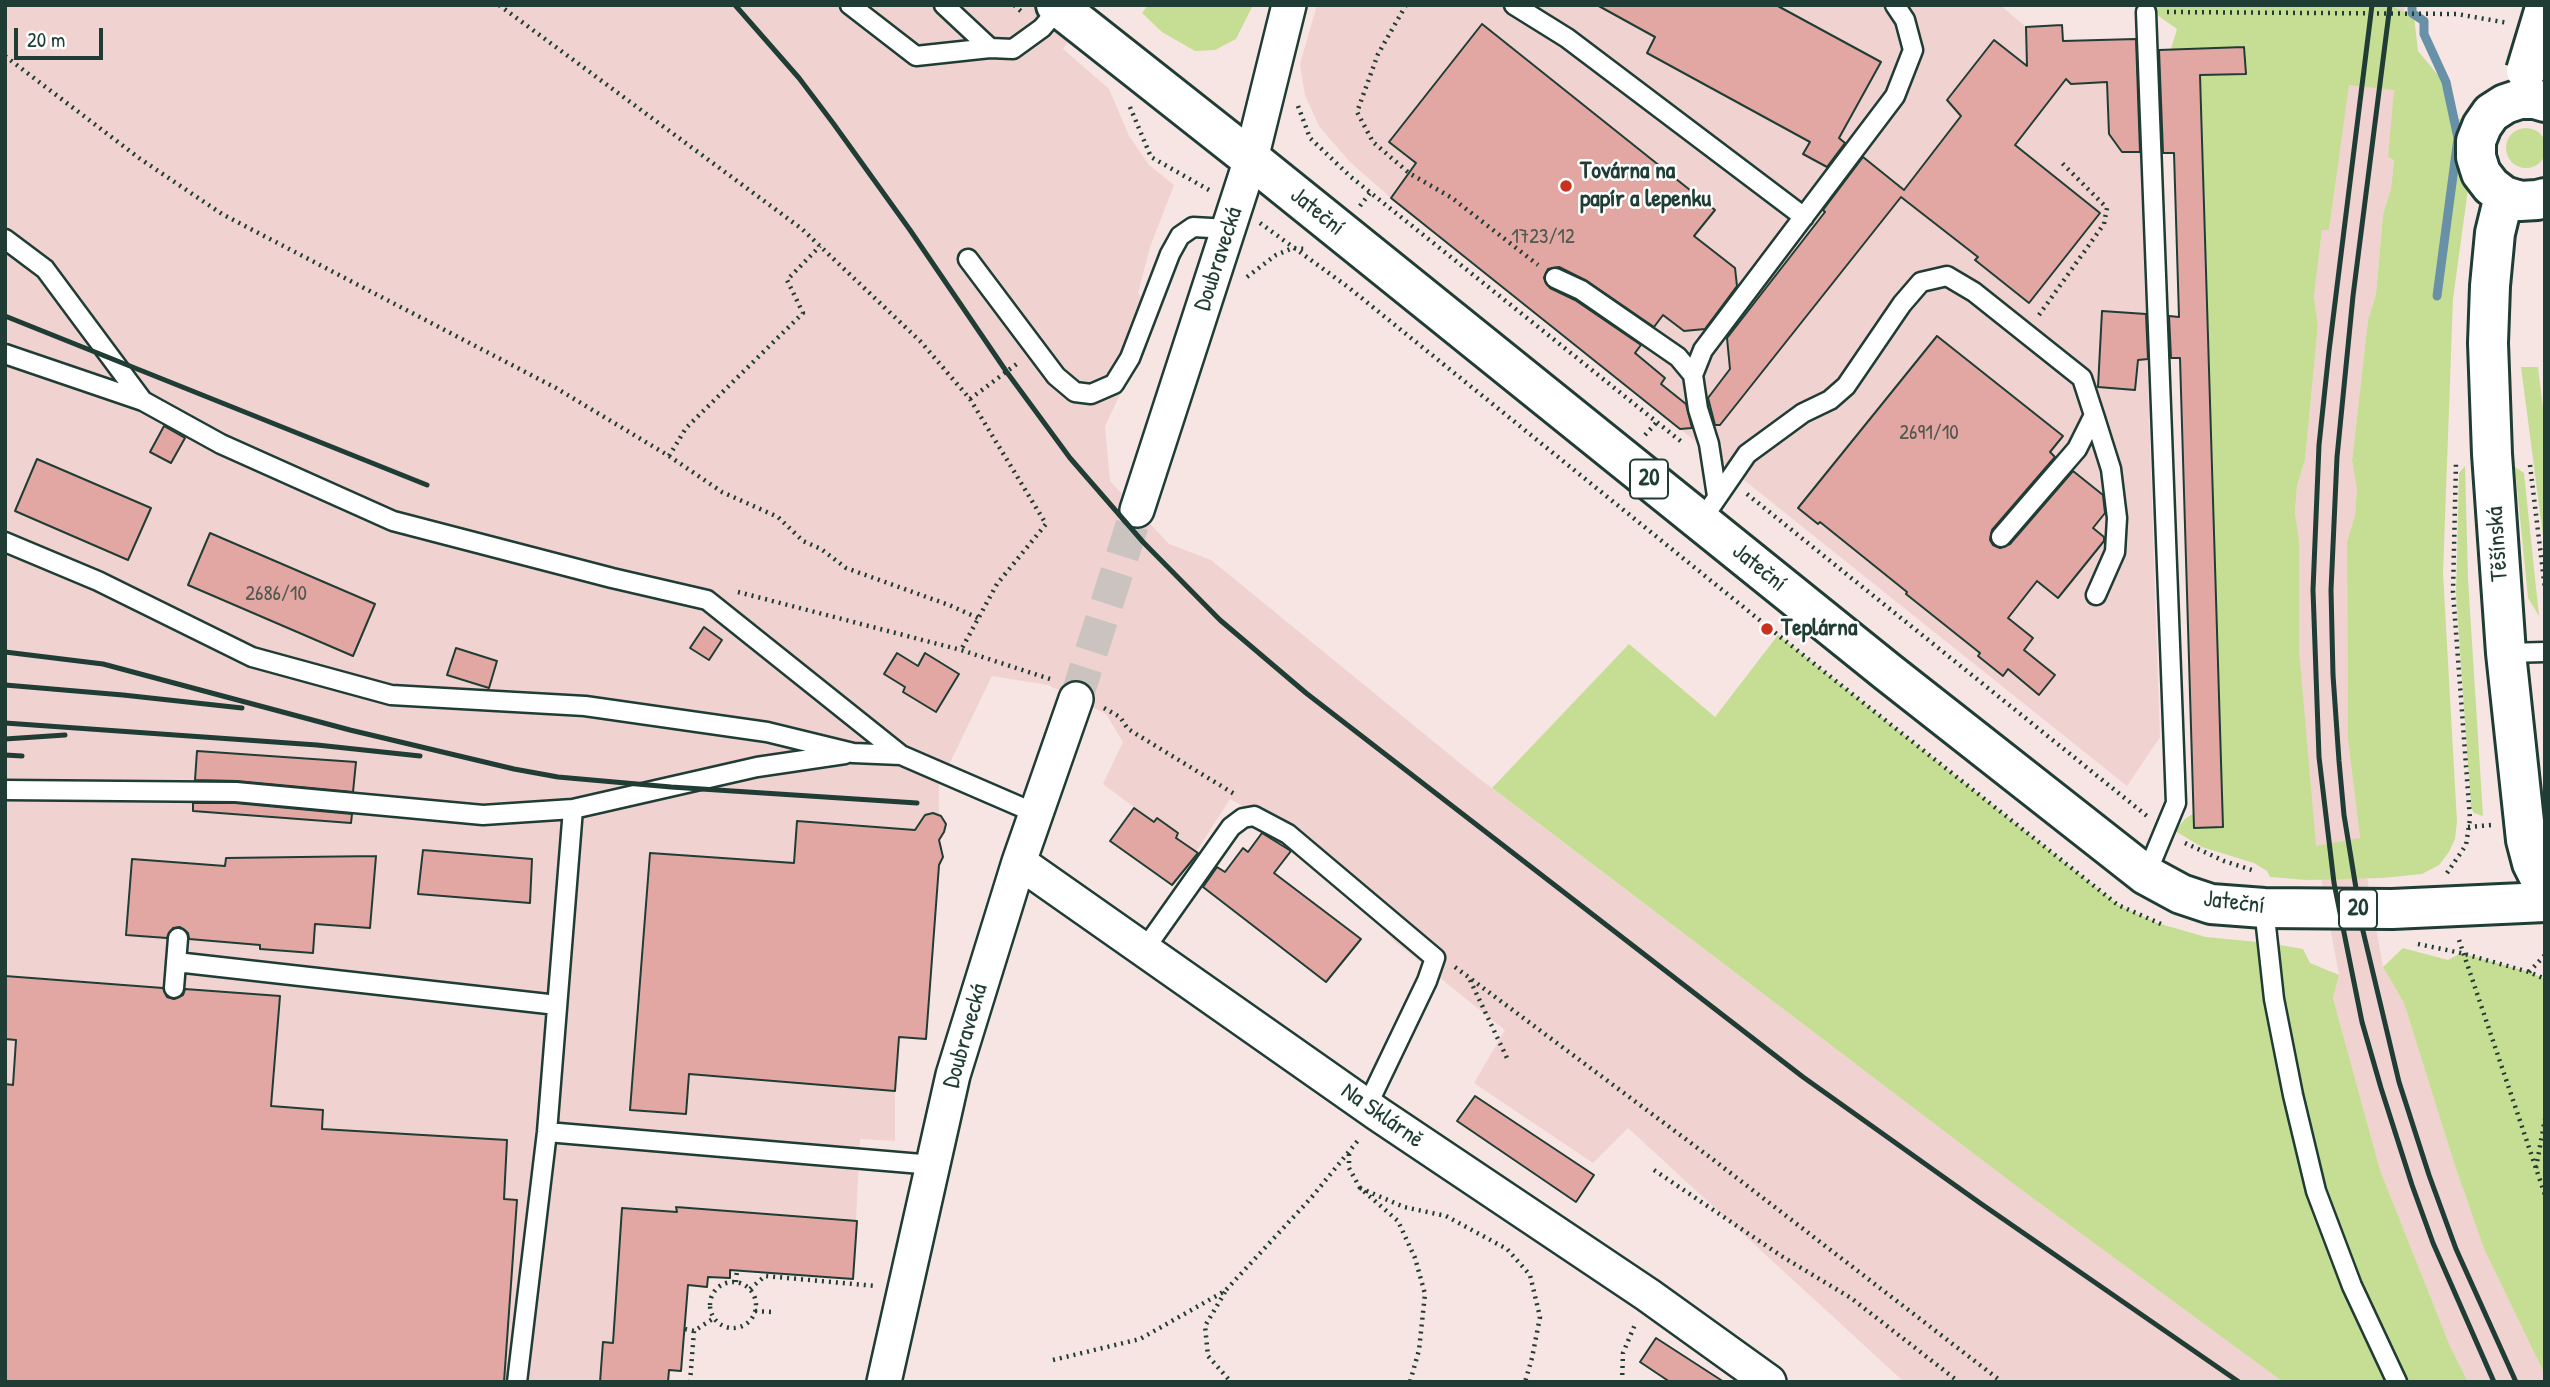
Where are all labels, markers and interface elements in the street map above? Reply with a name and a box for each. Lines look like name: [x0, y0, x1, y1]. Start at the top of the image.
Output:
scale bar: [18, 14, 107, 58]
text: 20 m: [27, 25, 65, 54]
place label: Továrna na papír a lepenku: [1580, 158, 1711, 214]
marker: Továrna na papír a lepenku: [1558, 178, 1574, 194]
street label: Jateční: [1284, 181, 1350, 243]
street label: Doubravecká: [1189, 204, 1249, 314]
house number: 1723/12: [1511, 224, 1575, 250]
house number: 2691/10: [1899, 420, 1959, 446]
road number: 20: [1630, 460, 1668, 499]
street label: Těšínská: [2481, 506, 2515, 582]
street label: Jateční: [1726, 537, 1792, 599]
house number: 2686/10: [245, 581, 307, 607]
place label: Teplárna: [1781, 615, 1857, 643]
marker: Teplárna: [1759, 621, 1775, 637]
street label: Jateční: [2202, 885, 2266, 921]
road number: 20: [2339, 890, 2377, 928]
street label: Doubravecká: [937, 981, 995, 1091]
street label: Na Sklárně: [1335, 1077, 1429, 1155]

